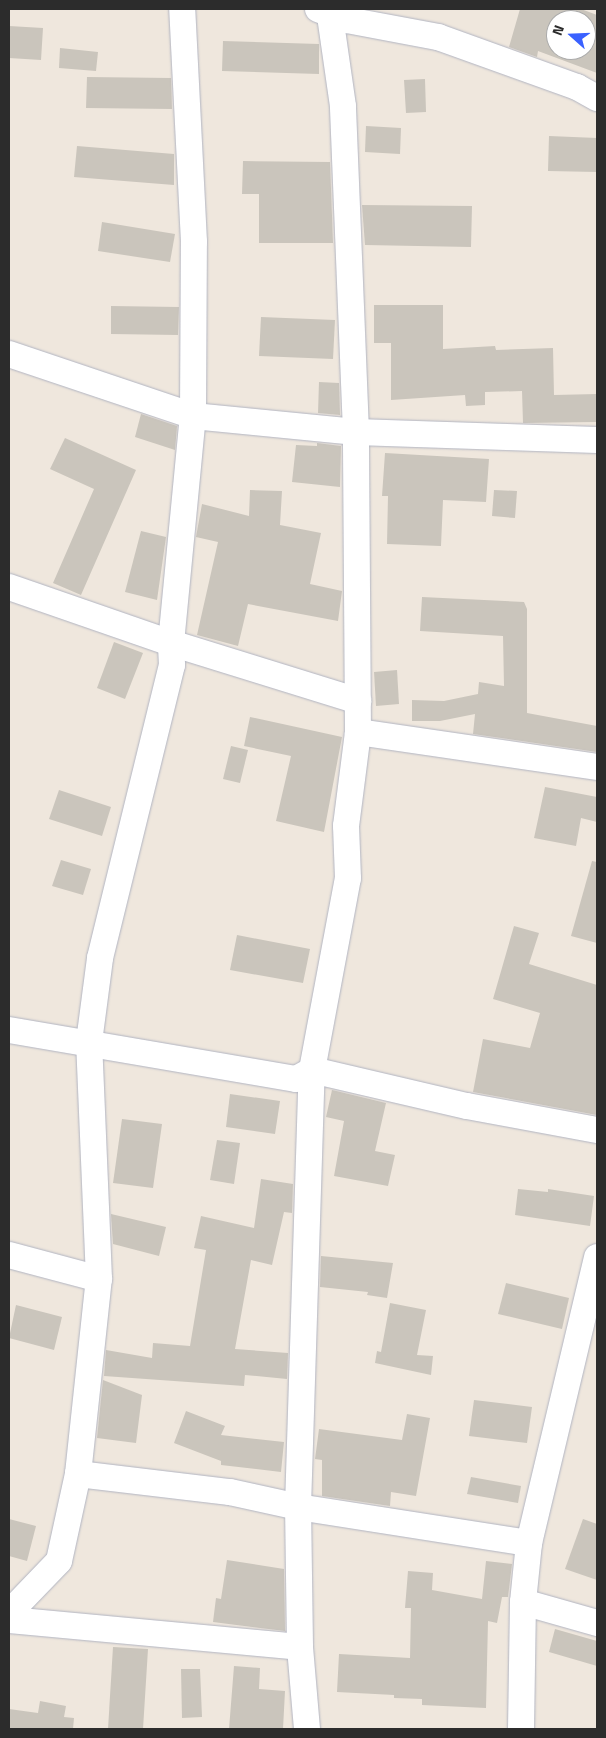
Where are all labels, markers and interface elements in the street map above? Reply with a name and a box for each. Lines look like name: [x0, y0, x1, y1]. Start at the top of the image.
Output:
north arrow: [546, 10, 596, 60]
text: N: [546, 22, 569, 38]

